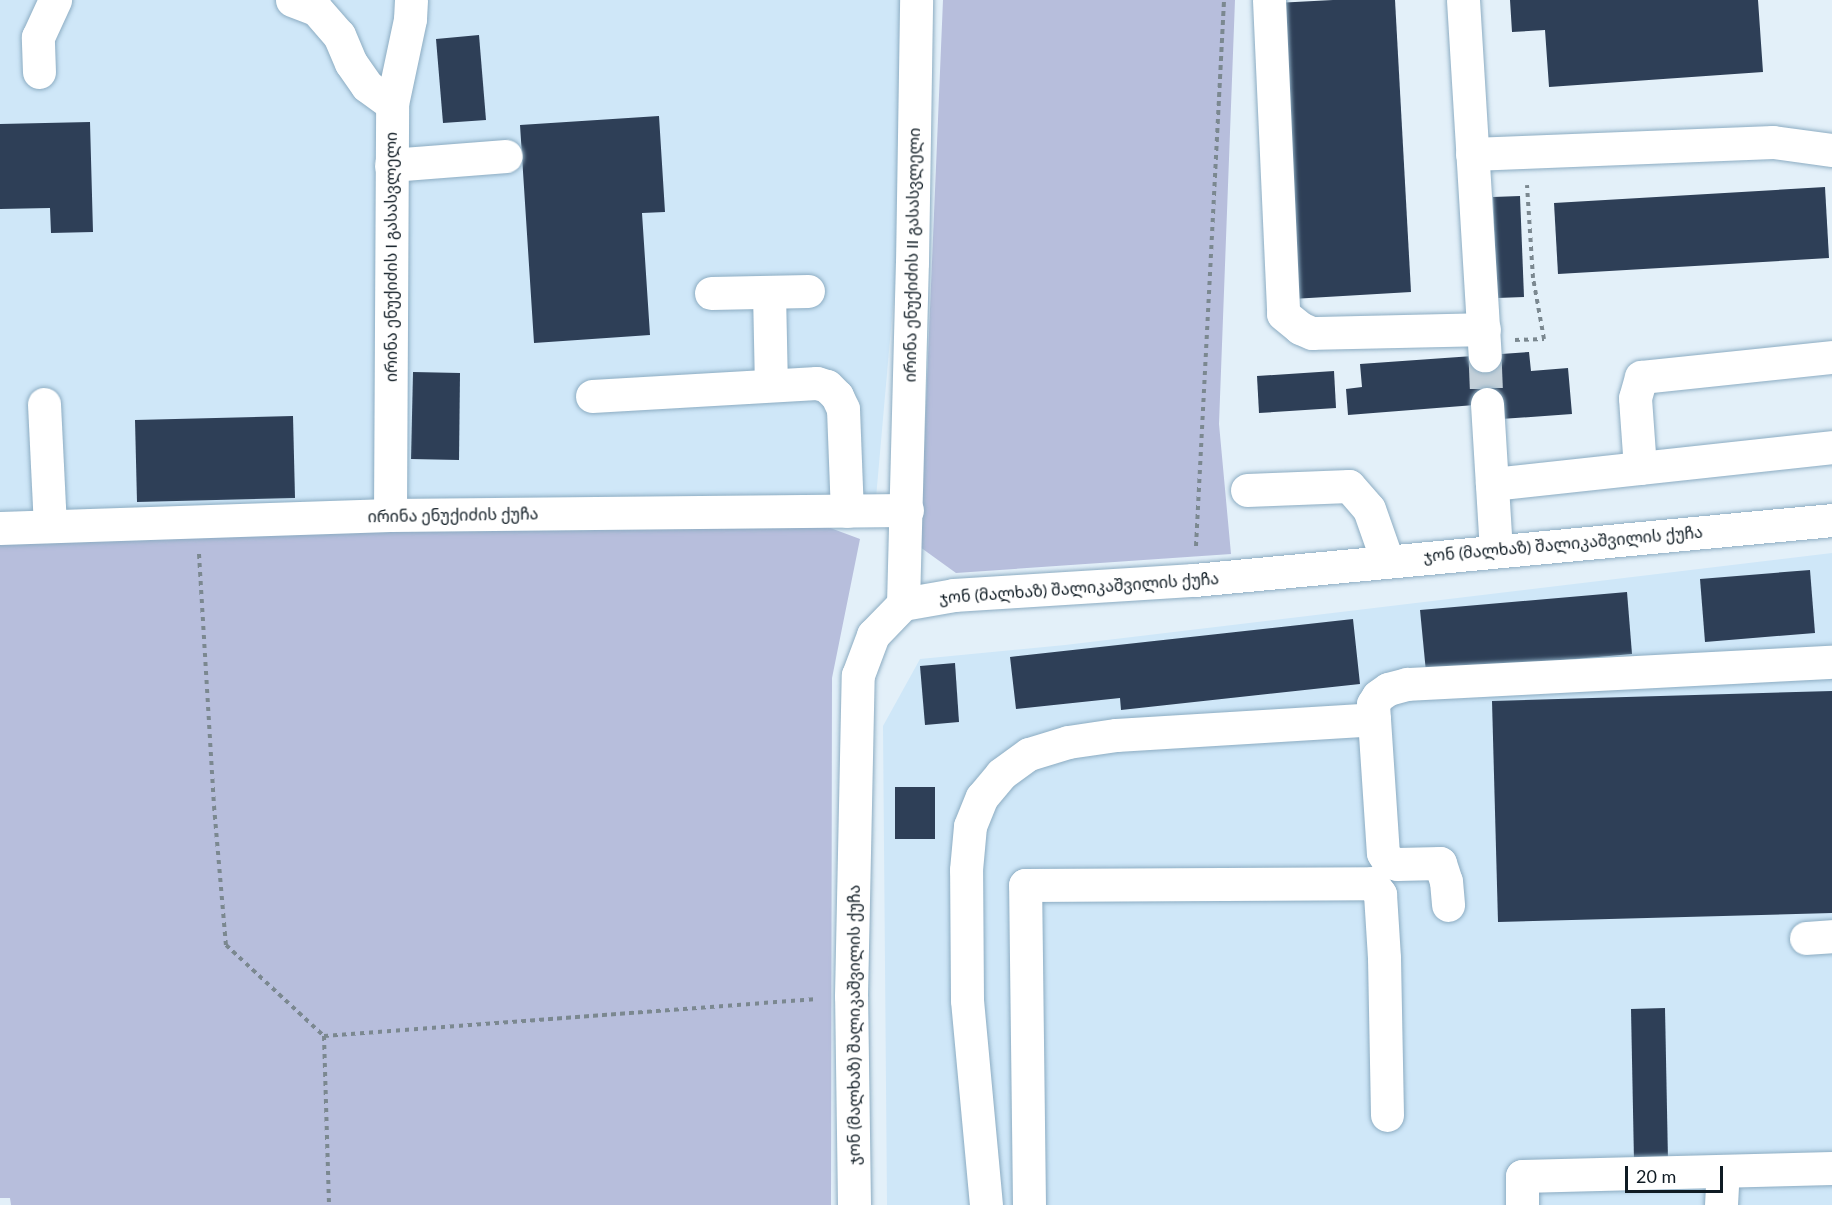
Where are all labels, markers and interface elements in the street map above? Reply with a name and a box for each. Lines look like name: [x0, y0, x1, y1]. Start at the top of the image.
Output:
street label: ირინა ენუქიძის II გასასვლელი: [900, 127, 924, 383]
street label: ირინა ენუქიძის I გასასვლელი: [381, 132, 401, 382]
street label: ირინა ენუქიძის ქუჩა: [367, 504, 539, 526]
street label: ჯონ (მალხაზ) შალიკაშვილის ქუჩა: [1422, 522, 1704, 566]
street label: ჯონ (მალხაზ) შალიკაშვილის ქუჩა: [938, 569, 1220, 607]
street label: ჯონ (მალხაზ) შალიკაშვილის ქუჩა: [844, 885, 864, 1165]
scale bar: [1628, 1154, 1726, 1192]
text: 20 m: [1636, 1165, 1676, 1187]

